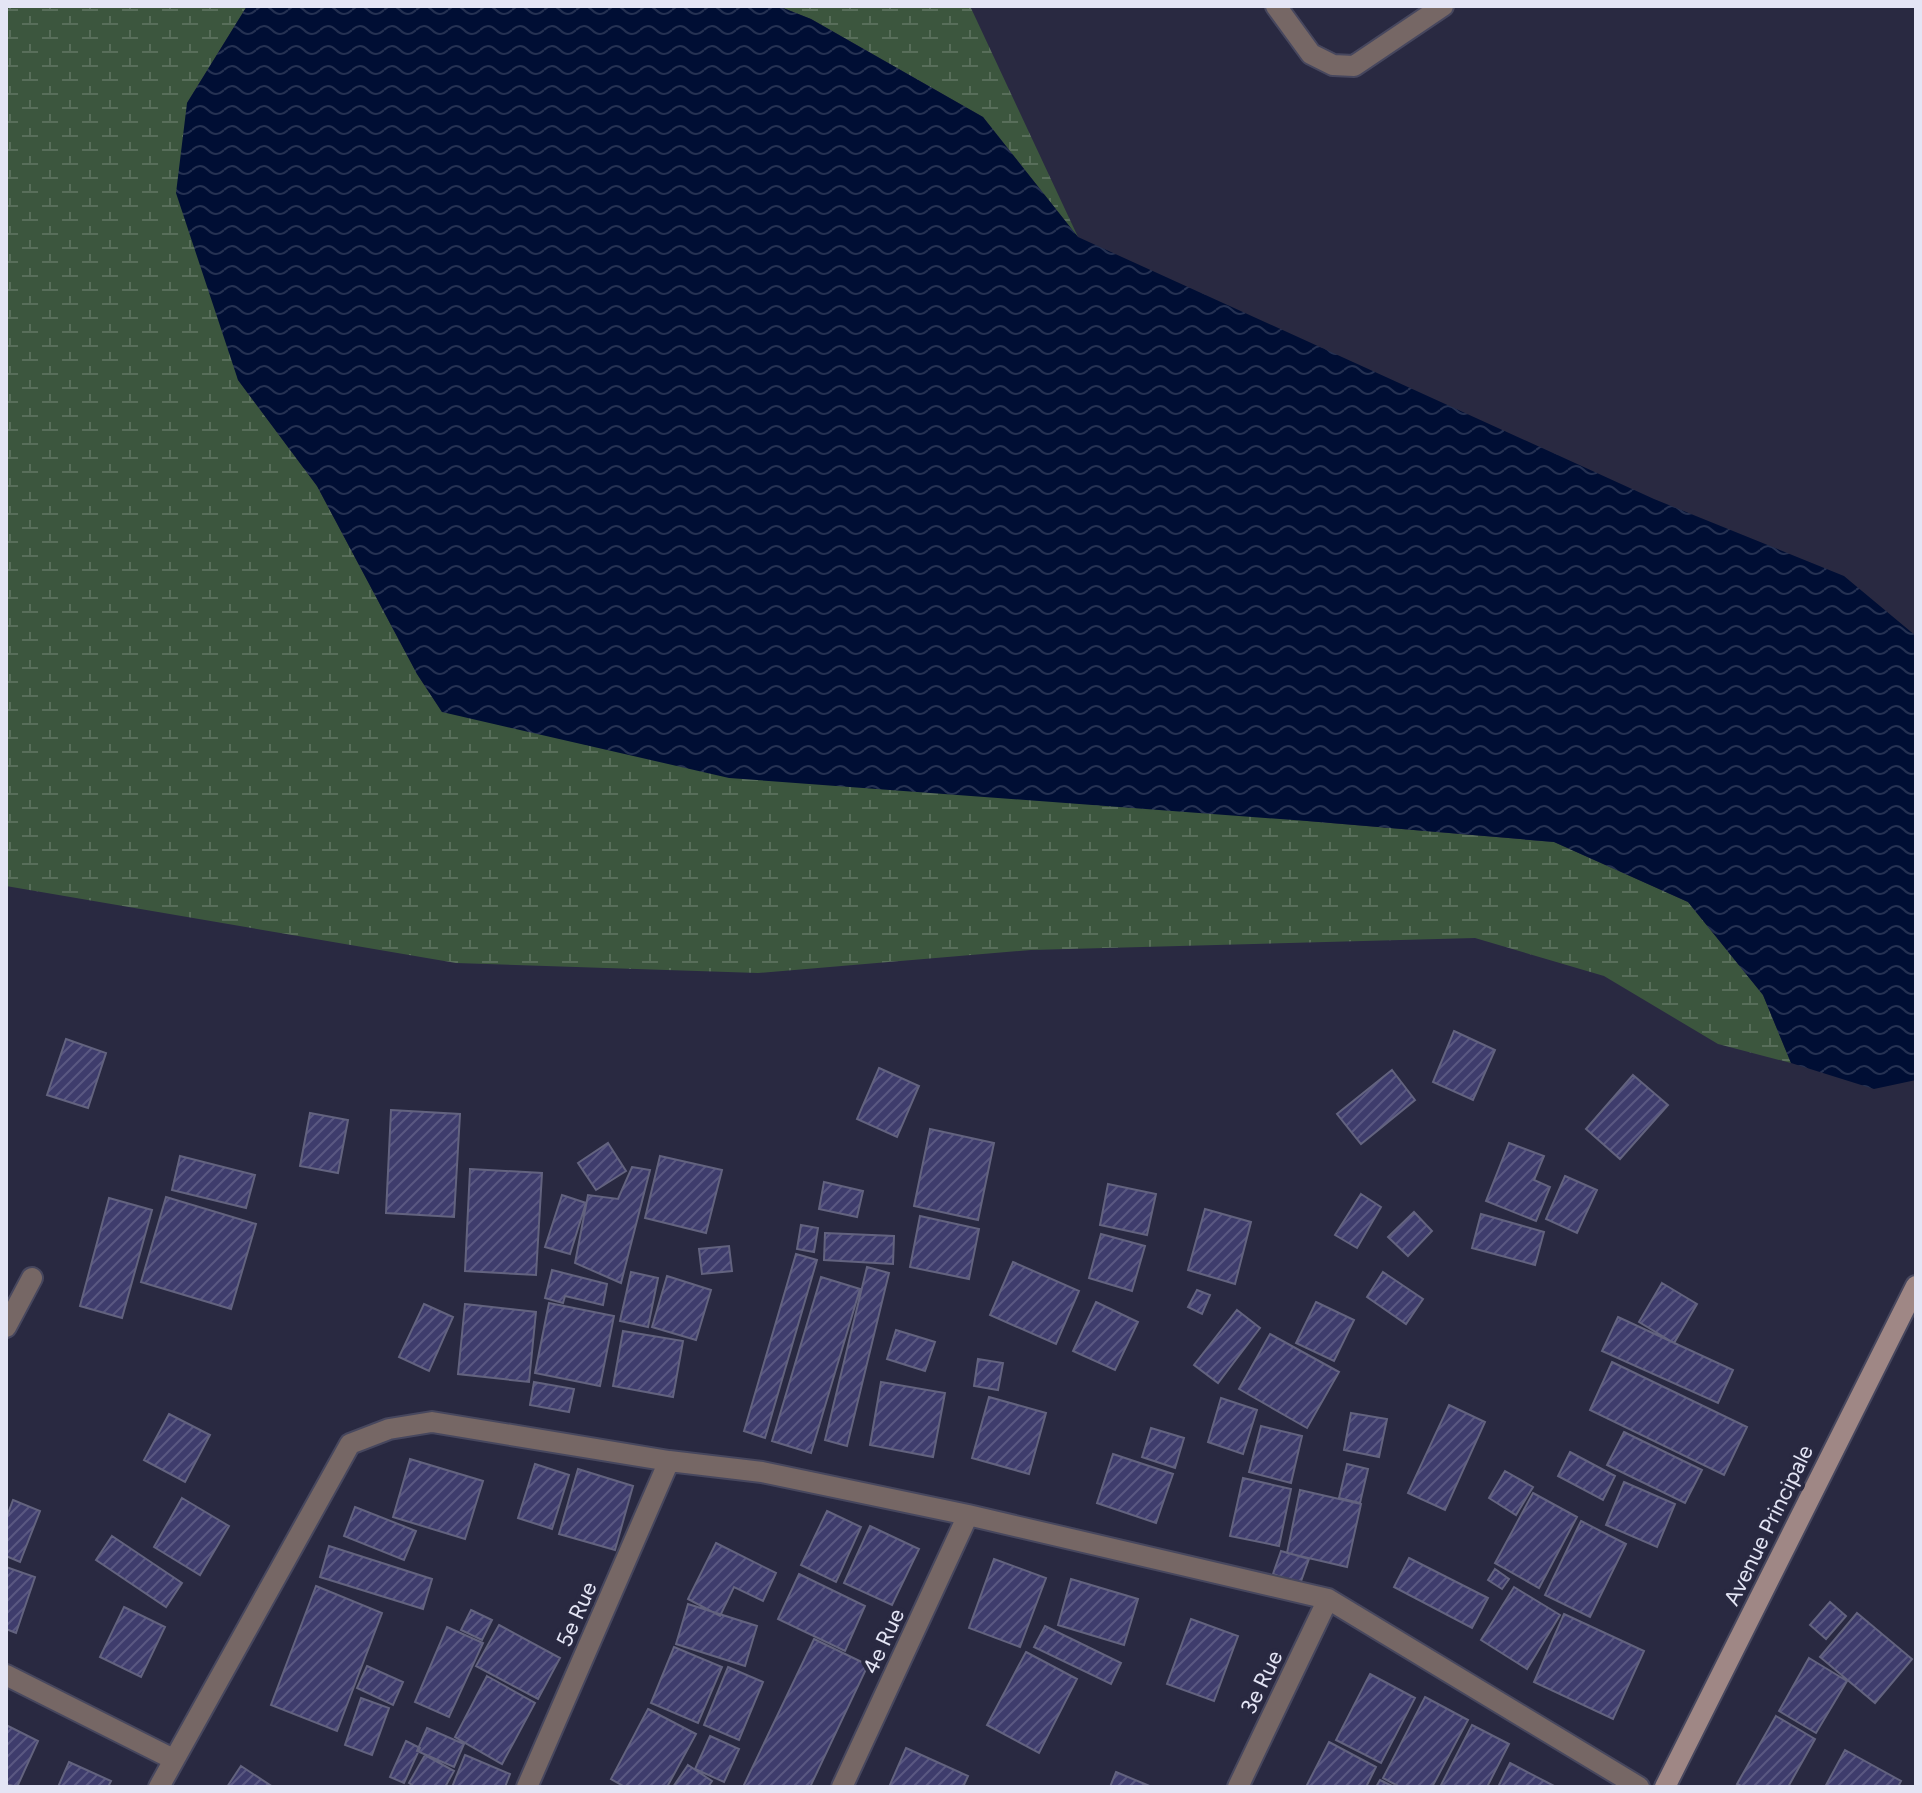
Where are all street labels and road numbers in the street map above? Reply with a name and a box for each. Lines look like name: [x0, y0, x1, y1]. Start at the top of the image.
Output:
street label: Avenue Principale: [1718, 1440, 1819, 1610]
street label: 5e Rue: [550, 1578, 603, 1651]
street label: 4e Rue: [857, 1604, 910, 1678]
street label: 3e Rue: [1235, 1646, 1288, 1718]

